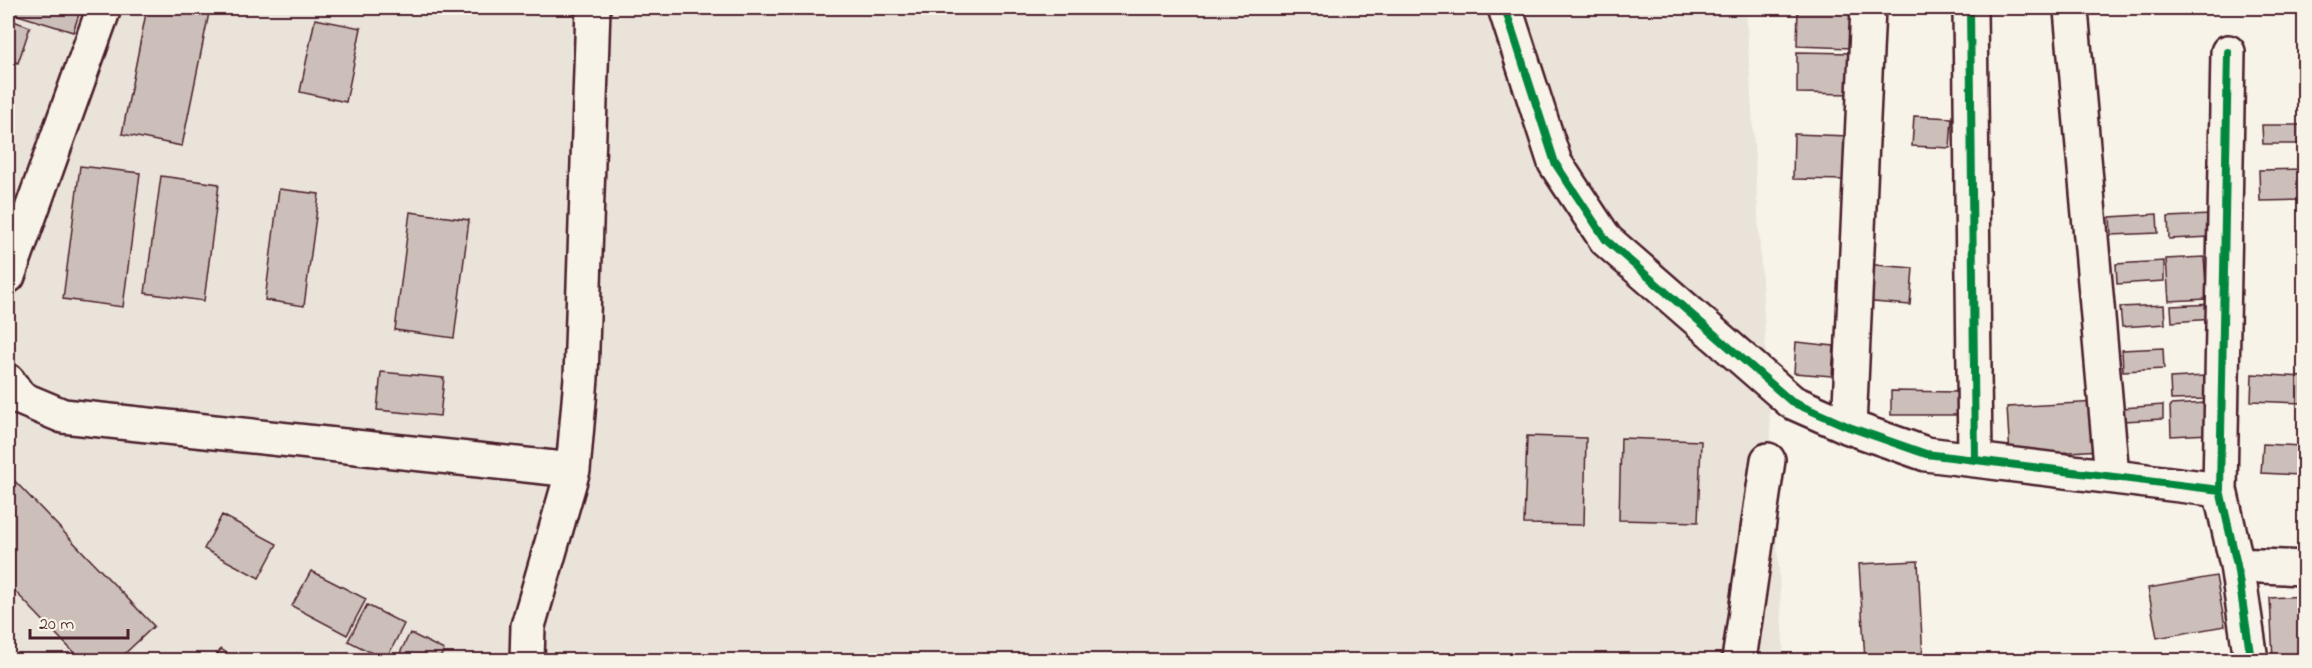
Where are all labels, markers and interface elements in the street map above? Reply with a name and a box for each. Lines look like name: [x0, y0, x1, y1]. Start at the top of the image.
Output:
scale bar: [30, 602, 128, 640]
text: 20 m: [39, 612, 74, 638]

